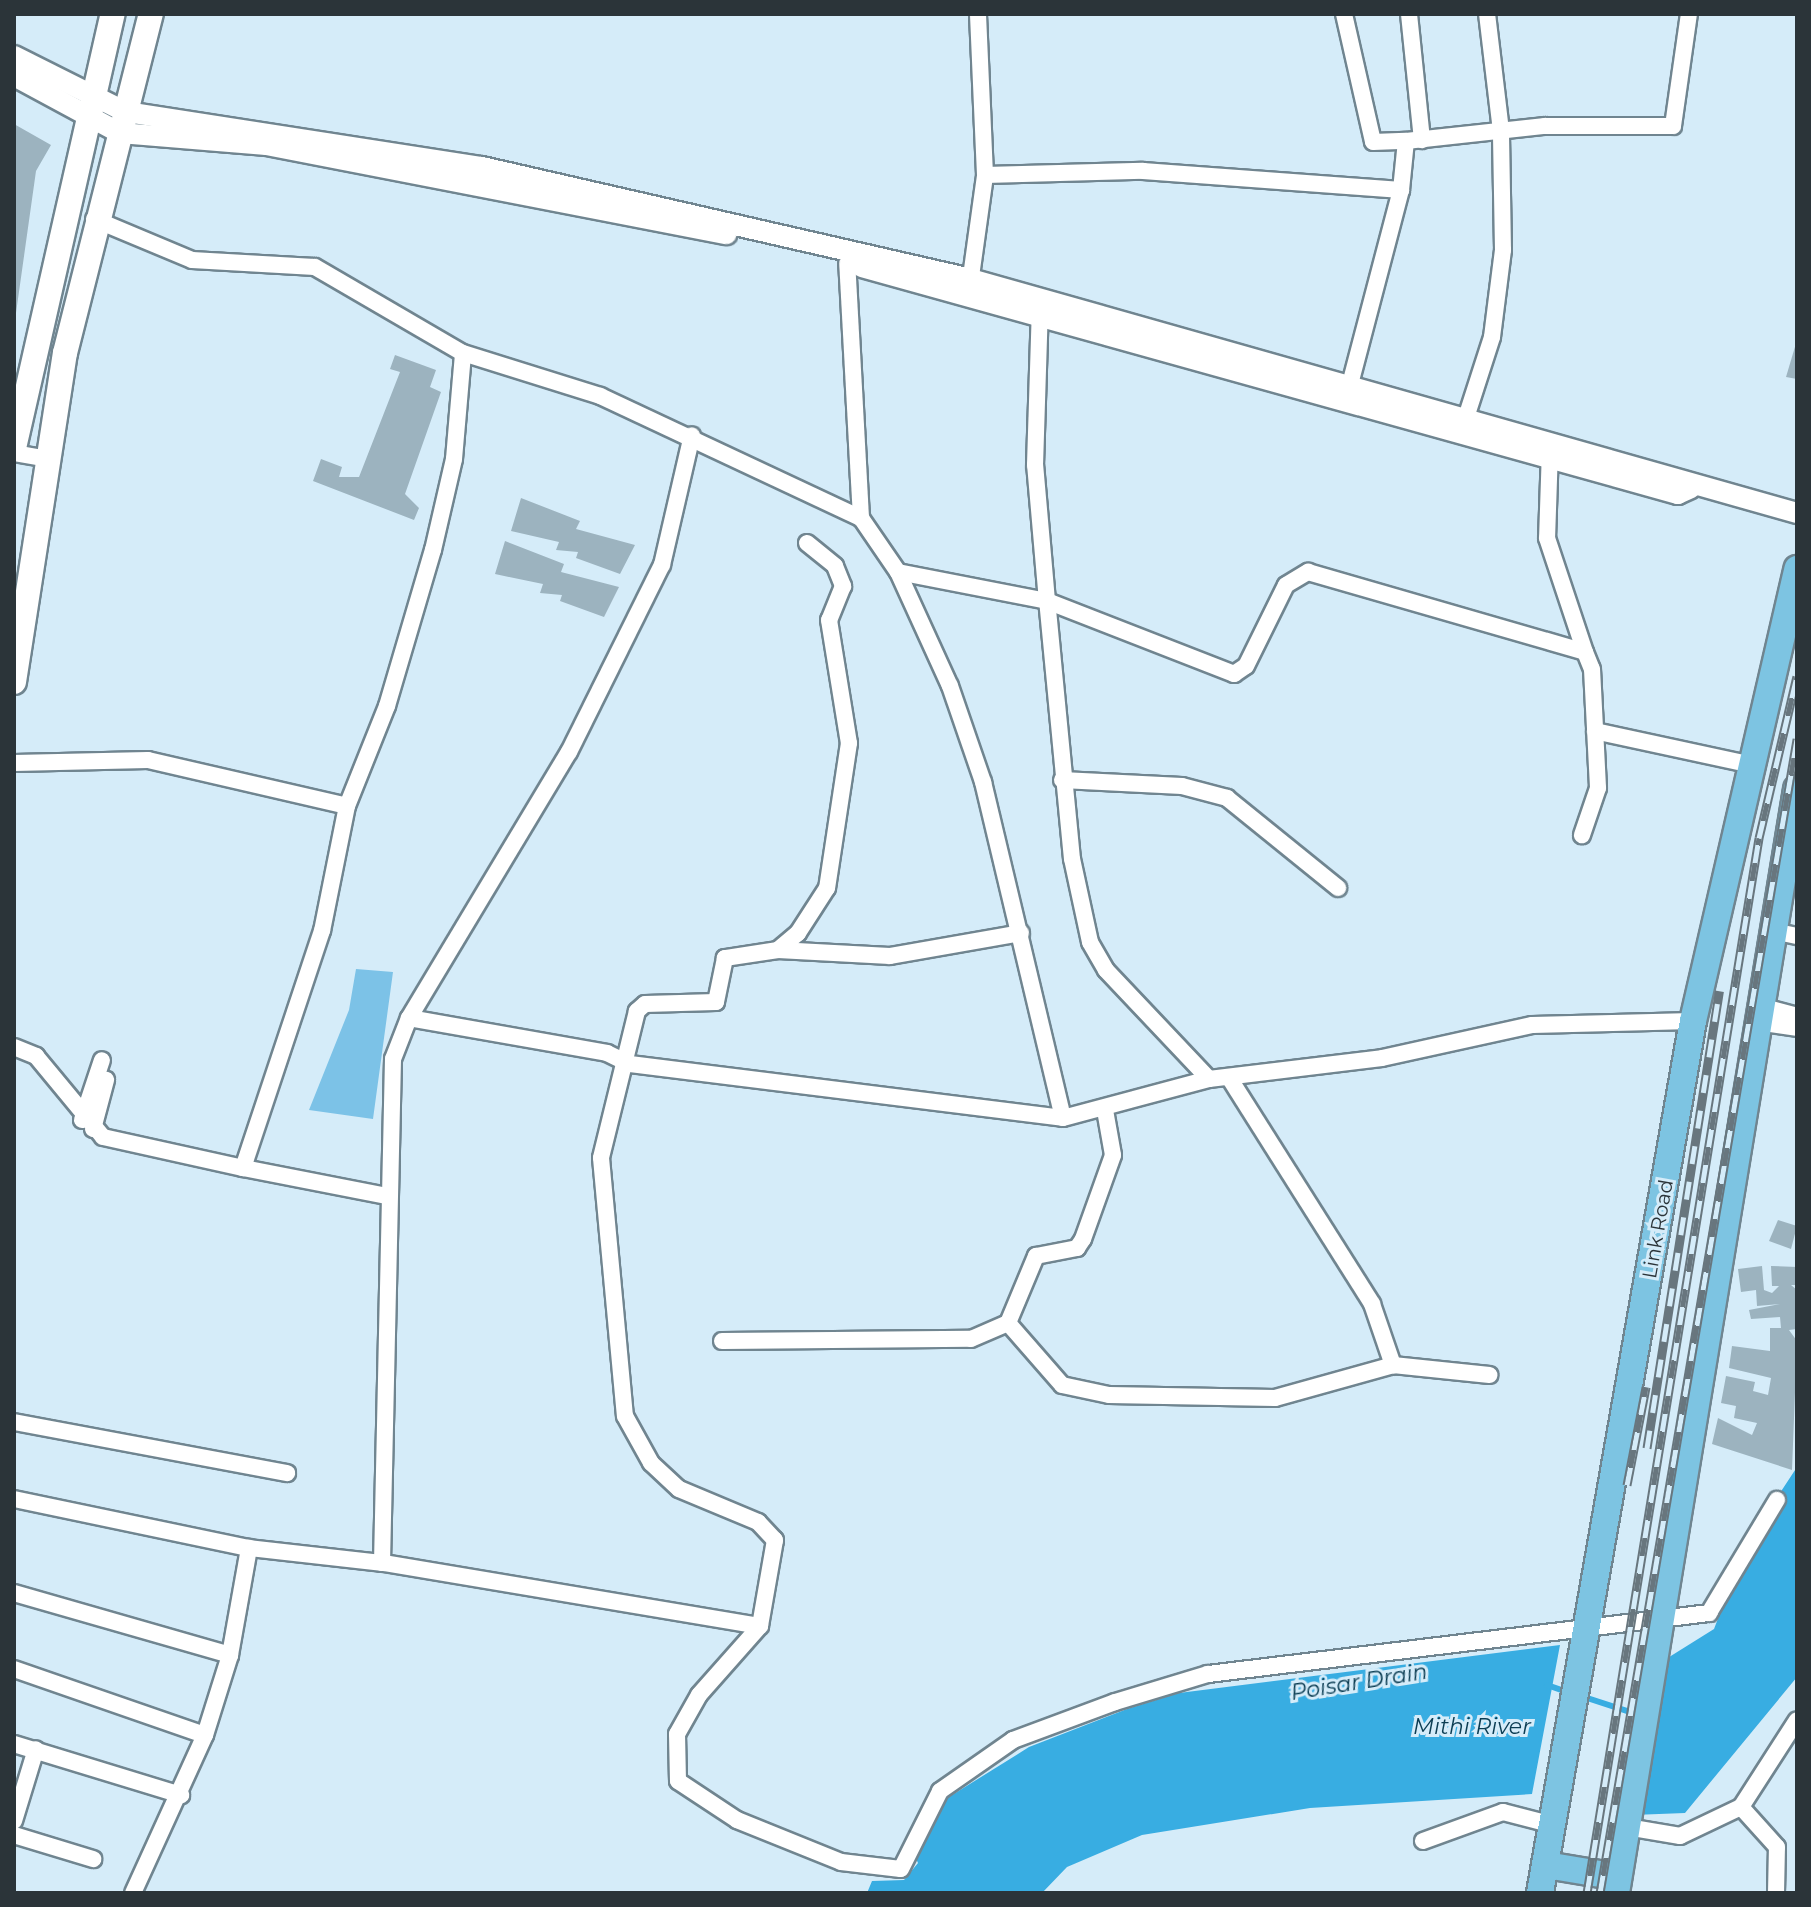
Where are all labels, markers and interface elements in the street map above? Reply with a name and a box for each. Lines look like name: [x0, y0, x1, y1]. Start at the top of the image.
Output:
street label: Link Road: [1637, 1178, 1679, 1280]
water label: Poisar Drain: [1289, 1658, 1429, 1706]
water label: Mithi River: [1413, 1714, 1531, 1740]

